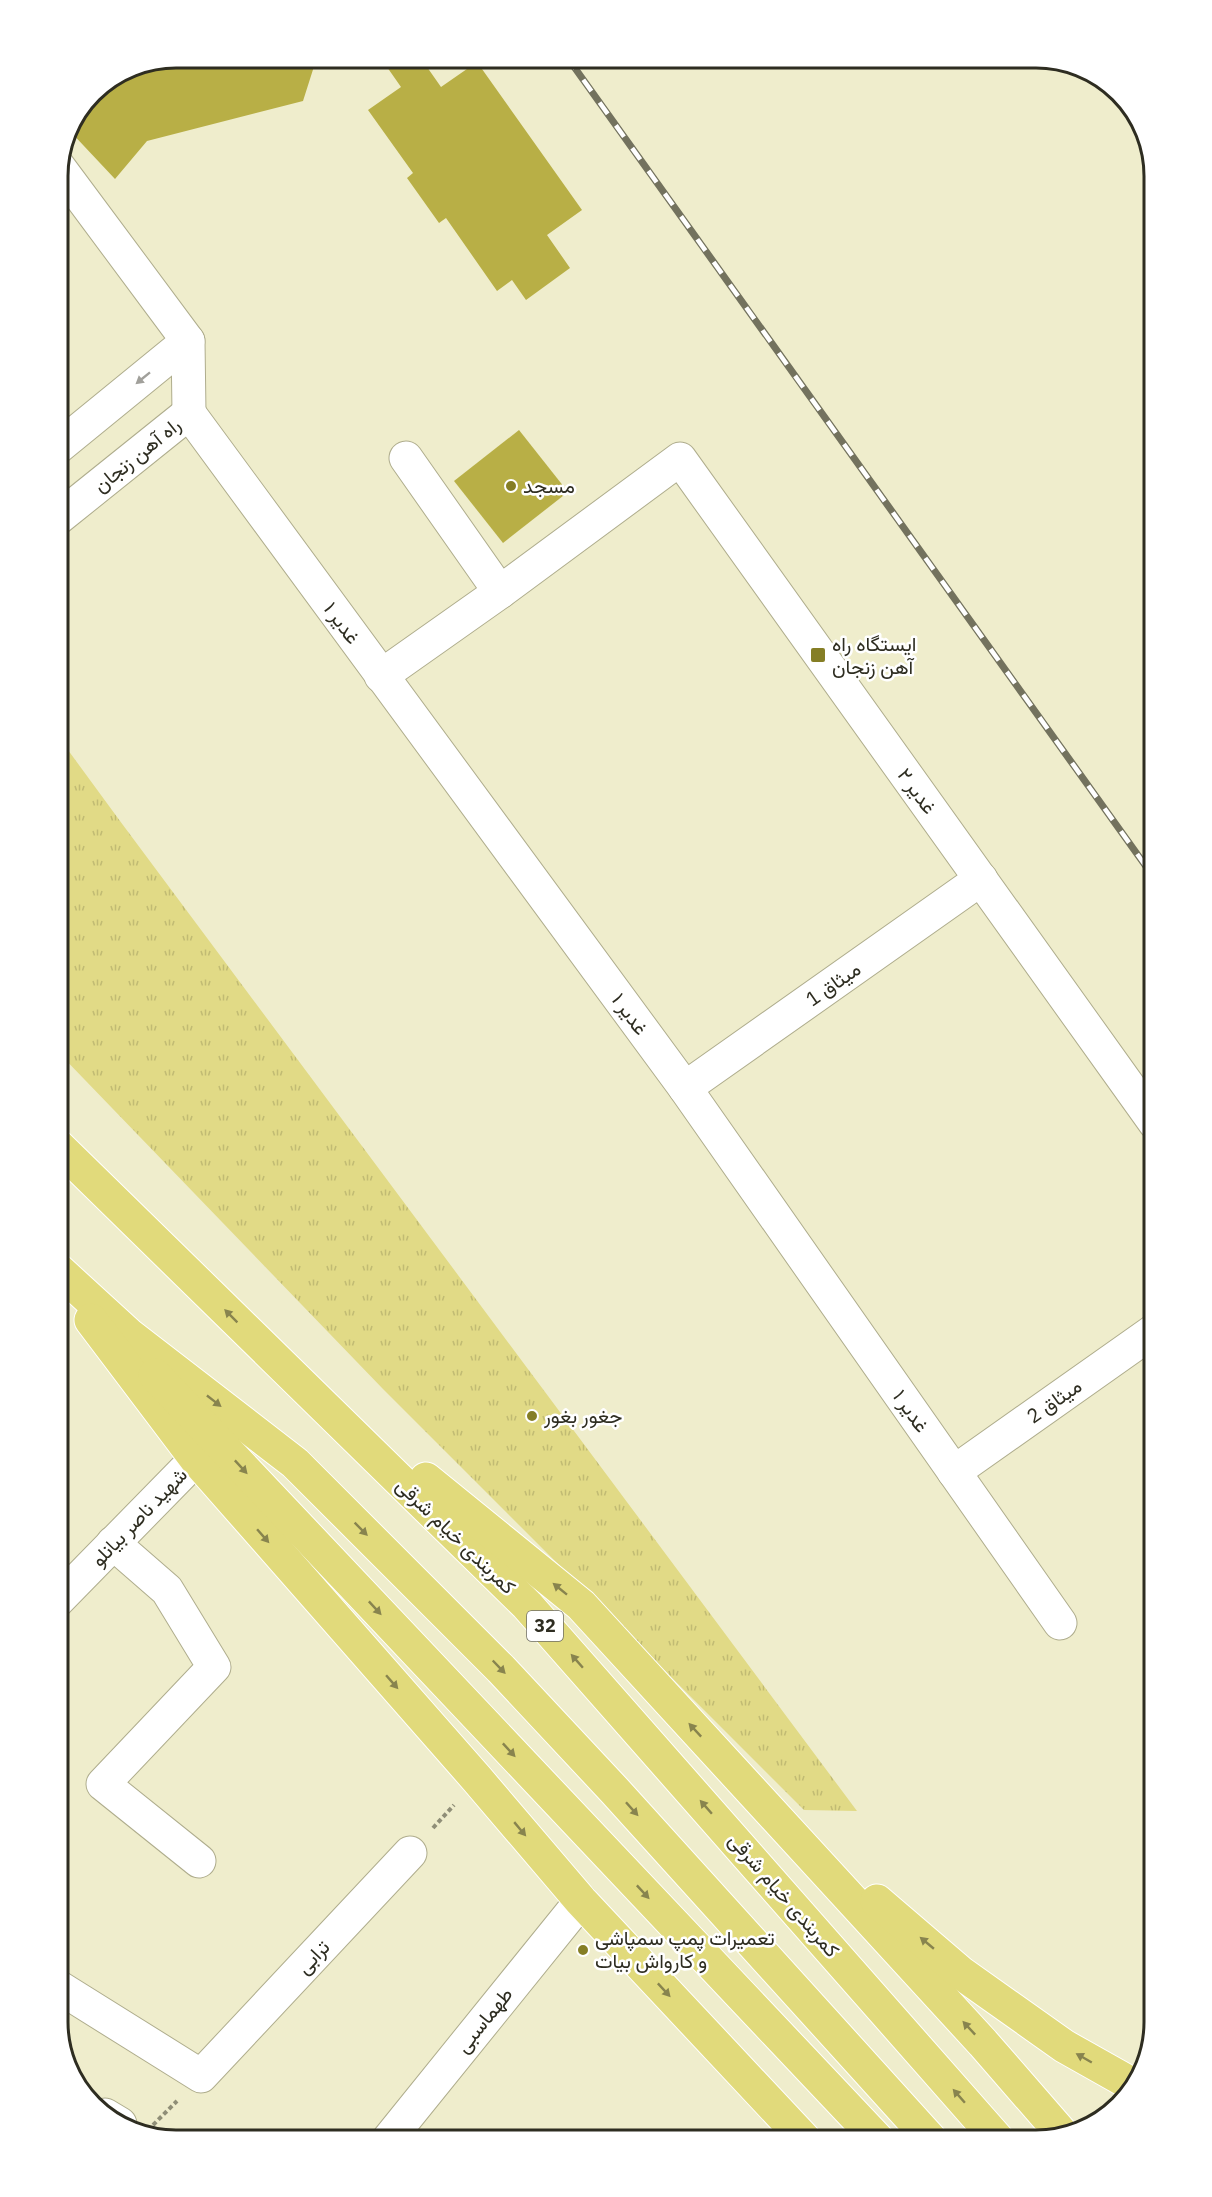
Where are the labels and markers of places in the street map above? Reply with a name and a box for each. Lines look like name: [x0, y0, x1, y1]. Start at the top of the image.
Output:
place label: مسجد: [523, 472, 575, 499]
marker: مسجد: [504, 479, 518, 493]
place label: ایستگاه راه آهن زنجان: [832, 630, 916, 680]
marker: ایستگاه راه آهن زنجان: [809, 646, 827, 664]
place label: جغور بغور: [543, 1402, 622, 1429]
marker: جغور بغور: [525, 1409, 539, 1423]
place label: تعمیرات پمپ سمپاشی و کارواش بیات: [595, 1924, 775, 1974]
marker: تعمیرات پمپ سمپاشی و کارواش بیات: [576, 1943, 590, 1957]

